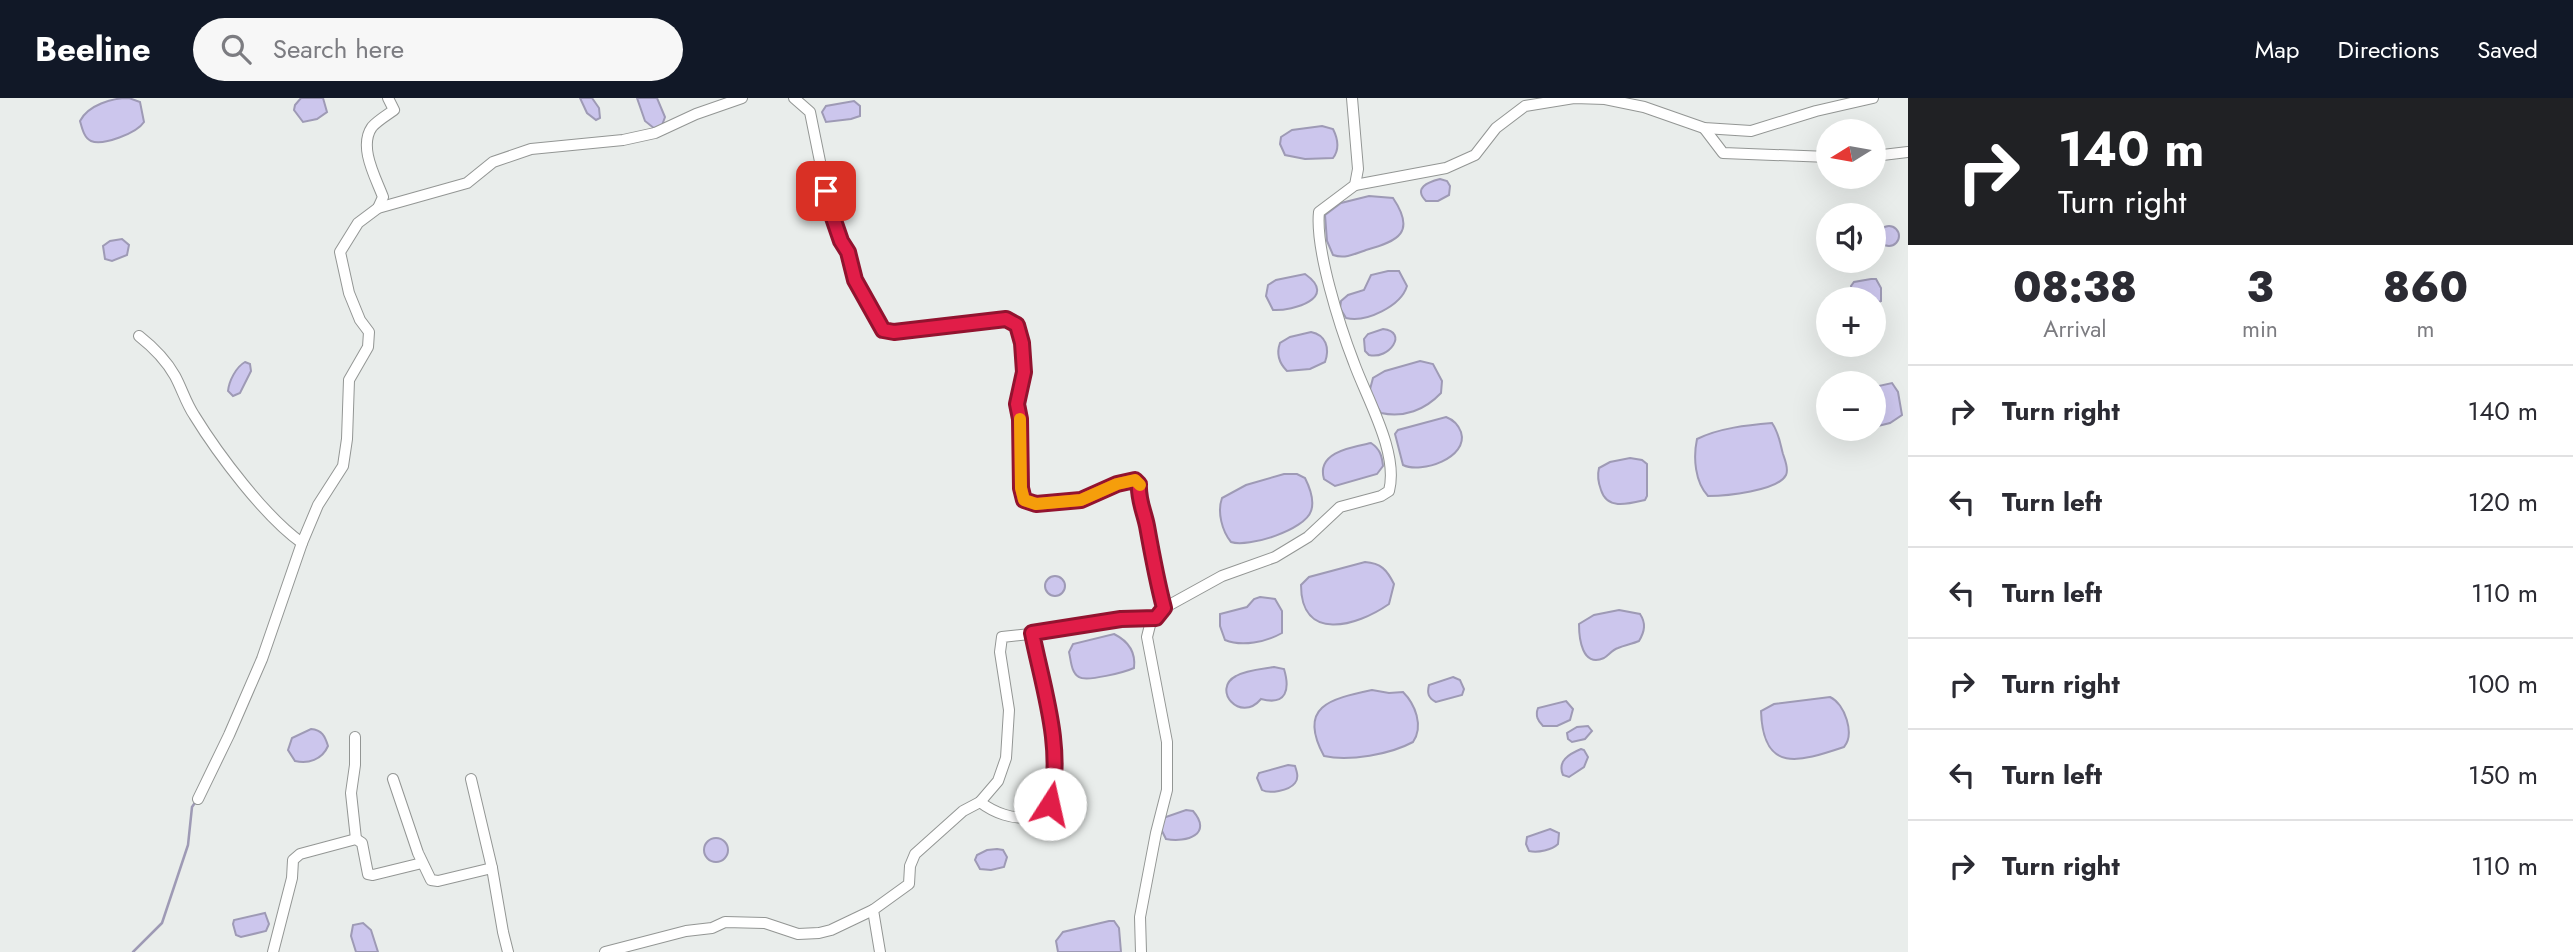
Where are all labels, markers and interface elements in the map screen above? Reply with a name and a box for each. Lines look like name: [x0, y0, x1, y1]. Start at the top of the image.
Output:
search box: [193, 18, 683, 81]
text: Beeline: [35, 26, 151, 73]
icon: search: [217, 30, 255, 68]
text: Search here: [273, 30, 404, 68]
text: Map: [2255, 32, 2300, 67]
text: Directions: [2338, 32, 2439, 67]
text: Saved: [2477, 32, 2538, 67]
text: 140 m: [2058, 114, 2204, 184]
north arrow: [1816, 119, 1886, 189]
map controls: [1816, 119, 1886, 441]
icon: right: [1943, 126, 2034, 217]
pin: [796, 161, 856, 221]
icon: arrive: [807, 172, 845, 210]
text: Turn right: [2058, 179, 2187, 225]
button: sound: [1816, 203, 1886, 273]
text: 08:38: [2013, 257, 2137, 318]
text: 3: [2246, 257, 2273, 318]
text: 860: [2383, 257, 2468, 318]
button: +: [1816, 287, 1886, 357]
text: Arrival: [2043, 312, 2107, 346]
text: min: [2242, 312, 2278, 346]
text: m: [2416, 312, 2434, 346]
button: −: [1816, 371, 1886, 441]
icon: right: [1943, 392, 1981, 430]
text: Turn right: [2002, 392, 2120, 430]
text: 140 m: [2467, 392, 2538, 430]
icon: left: [1943, 483, 1981, 521]
text: Turn left: [2002, 483, 2102, 521]
text: 120 m: [2468, 483, 2538, 521]
icon: left: [1943, 574, 1981, 612]
text: Turn left: [2002, 574, 2102, 612]
text: 110 m: [2471, 574, 2538, 612]
icon: right: [1943, 665, 1981, 703]
text: Turn right: [2002, 665, 2120, 703]
text: 100 m: [2467, 665, 2538, 703]
icon: left: [1943, 756, 1981, 794]
text: Turn left: [2002, 756, 2102, 794]
text: 150 m: [2468, 756, 2538, 794]
position arrow: [1013, 767, 1087, 841]
icon: right: [1943, 847, 1981, 885]
text: Turn right: [2002, 847, 2120, 885]
text: 110 m: [2471, 847, 2538, 885]

